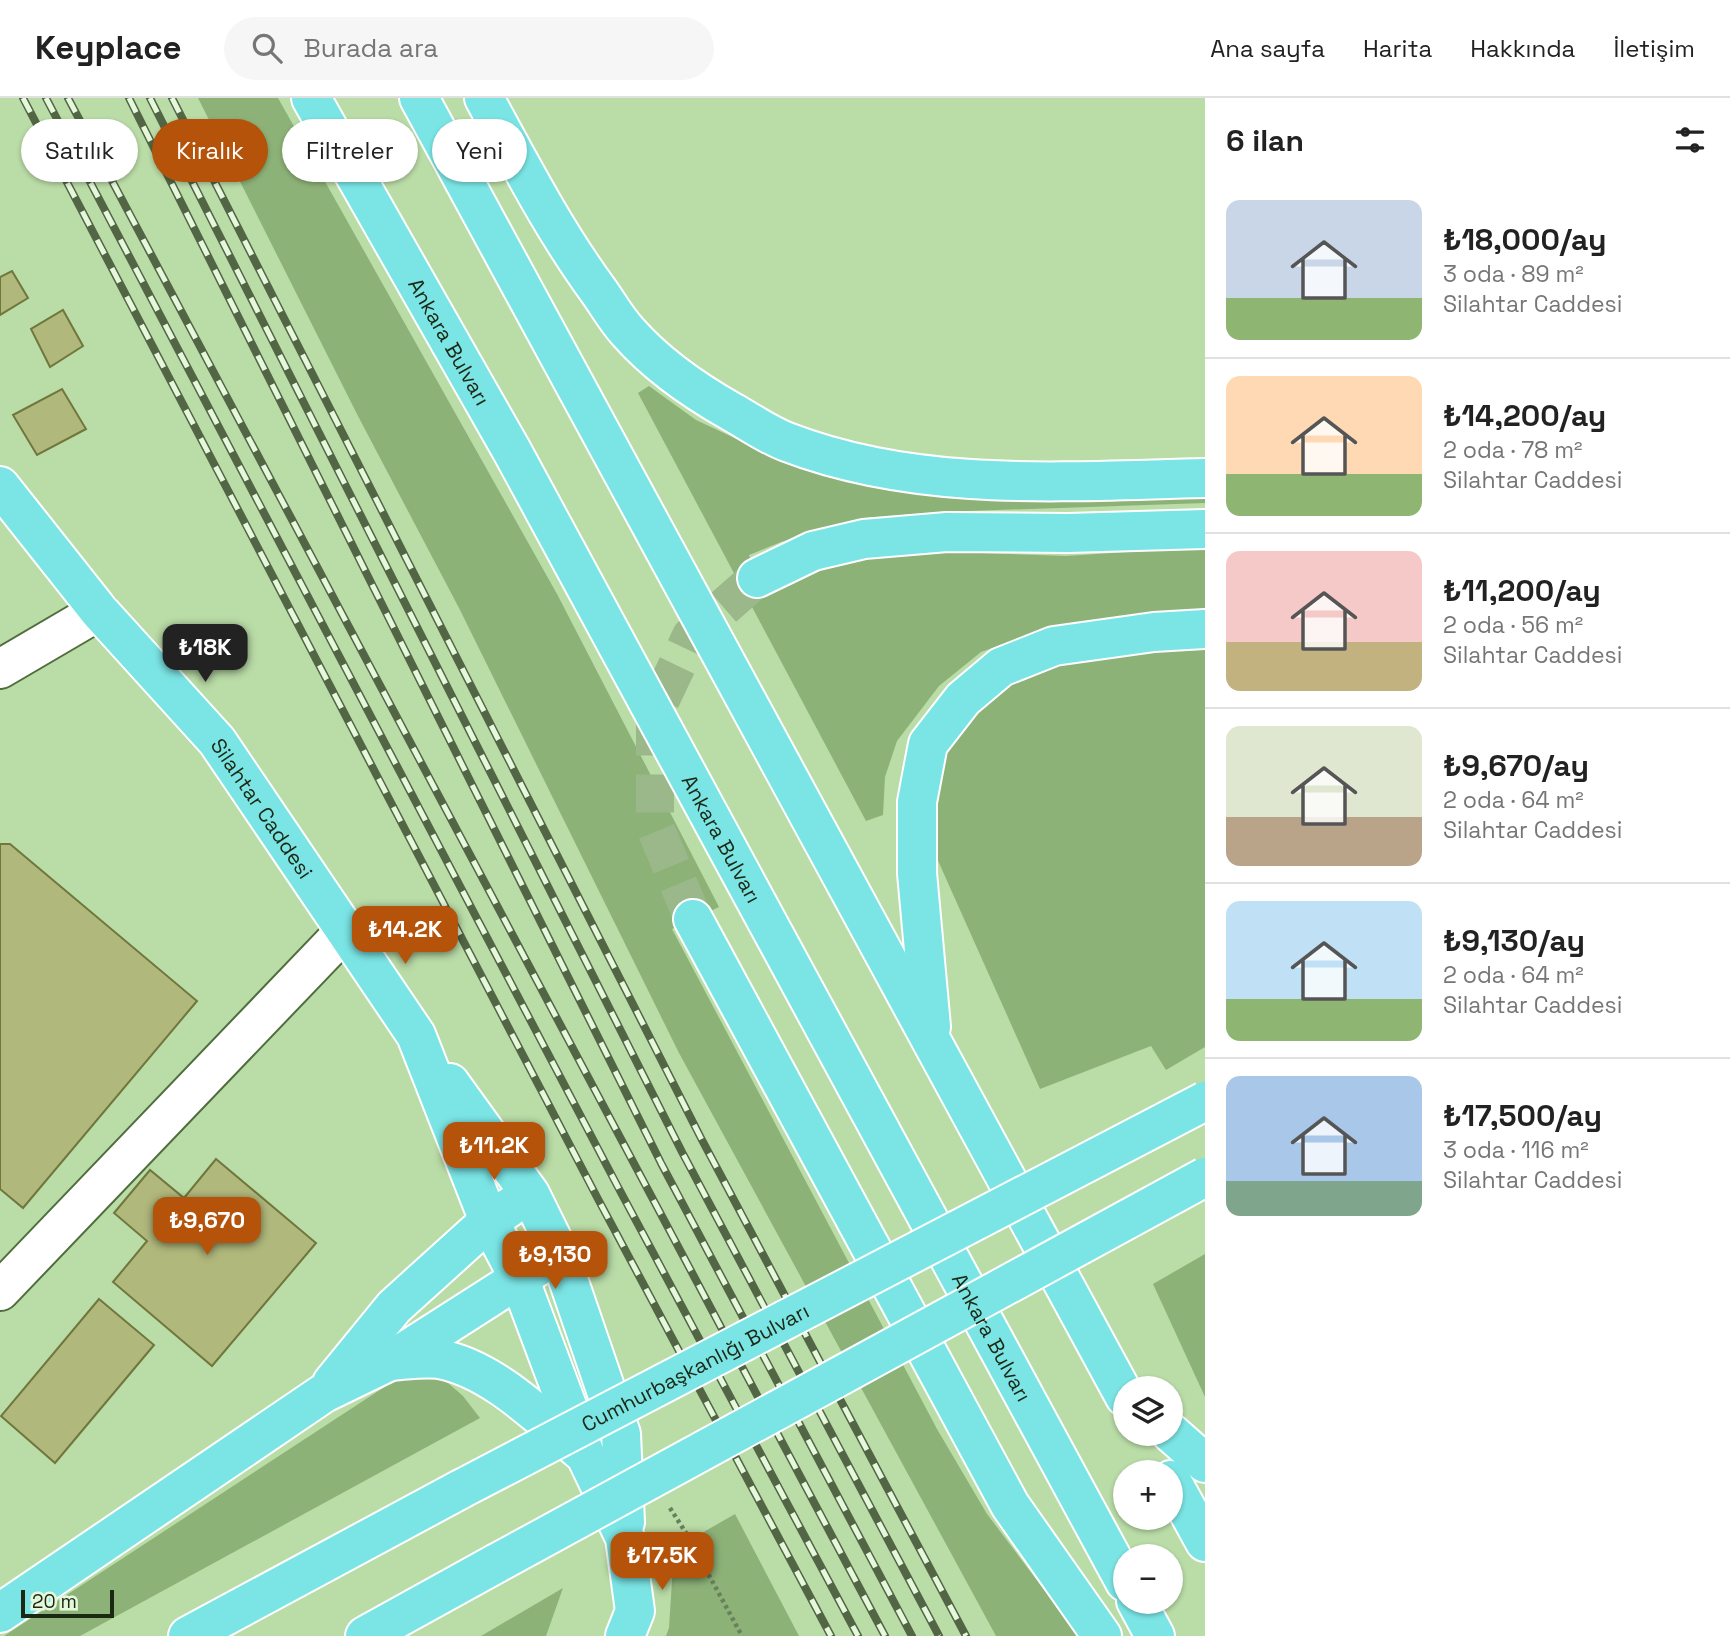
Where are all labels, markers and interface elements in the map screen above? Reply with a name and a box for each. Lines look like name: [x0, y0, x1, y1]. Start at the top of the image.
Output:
search box: [224, 17, 714, 80]
text: Keyplace: [35, 27, 182, 69]
icon: search: [248, 29, 286, 67]
text: Burada ara: [304, 31, 438, 65]
text: Ana sayfa: [1210, 33, 1325, 64]
text: Harita: [1363, 33, 1432, 64]
text: Hakkında: [1470, 33, 1575, 64]
text: İletişim: [1613, 33, 1695, 64]
chip: Satılık: [21, 119, 138, 182]
chip: Kiralık: [152, 119, 268, 182]
chip: Filtreler: [282, 119, 418, 182]
chip: Yeni: [432, 119, 527, 182]
text: 6 ilan: [1226, 121, 1304, 160]
icon: filters: [1671, 121, 1709, 159]
text: ₺18,000/ay: [1443, 220, 1607, 259]
icon: home: [1282, 228, 1366, 312]
text: 3 oda · 89 m²: [1443, 259, 1584, 289]
street label: Ankara Bulvarı: [403, 273, 496, 410]
text: Silahtar Caddesi: [1443, 289, 1622, 319]
text: ₺14,200/ay: [1443, 396, 1606, 435]
icon: home: [1282, 404, 1366, 488]
text: 2 oda · 78 m²: [1443, 435, 1583, 465]
text: Silahtar Caddesi: [1443, 465, 1622, 495]
text: ₺11,200/ay: [1443, 571, 1601, 610]
icon: home: [1282, 579, 1366, 663]
text: 2 oda · 56 m²: [1443, 610, 1583, 640]
pin: ₺18K: [164, 624, 246, 684]
text: ₺18K: [179, 632, 231, 662]
text: Silahtar Caddesi: [1443, 640, 1622, 670]
street label: Silahtar Caddesi: [205, 733, 320, 883]
text: ₺9,670/ay: [1443, 746, 1589, 785]
icon: home: [1282, 754, 1366, 838]
street label: Ankara Bulvarı: [676, 770, 768, 908]
text: 2 oda · 64 m²: [1443, 785, 1584, 815]
text: Silahtar Caddesi: [1443, 815, 1622, 845]
pin: ₺14.2K: [348, 906, 462, 966]
text: ₺14.2K: [368, 914, 442, 944]
text: ₺9,130/ay: [1443, 921, 1585, 960]
icon: home: [1282, 929, 1366, 1013]
text: 2 oda · 64 m²: [1443, 960, 1584, 990]
text: Silahtar Caddesi: [1443, 990, 1622, 1020]
text: ₺17,500/ay: [1443, 1096, 1602, 1135]
icon: home: [1282, 1104, 1366, 1188]
pin: ₺11.2K: [437, 1122, 551, 1182]
text: ₺11.2K: [459, 1130, 529, 1160]
text: 3 oda · 116 m²: [1443, 1135, 1589, 1165]
text: Silahtar Caddesi: [1443, 1165, 1622, 1195]
pin: ₺9,670: [150, 1198, 264, 1257]
text: ₺9,670: [169, 1205, 245, 1235]
pin: ₺9,130: [498, 1232, 612, 1291]
text: ₺9,130: [518, 1239, 592, 1269]
street label: Ankara Bulvarı: [946, 1268, 1038, 1406]
street label: Cumhurbaşkanlığı Bulvarı: [577, 1296, 813, 1437]
map controls: [1113, 1376, 1183, 1614]
button: layers: [1113, 1376, 1183, 1446]
button: +: [1113, 1460, 1183, 1530]
pin: ₺17.5K: [605, 1532, 719, 1592]
text: ₺17.5K: [627, 1540, 697, 1570]
button: −: [1113, 1544, 1183, 1614]
scale bar: [21, 1587, 114, 1619]
text: 20 m: [32, 1589, 77, 1614]

